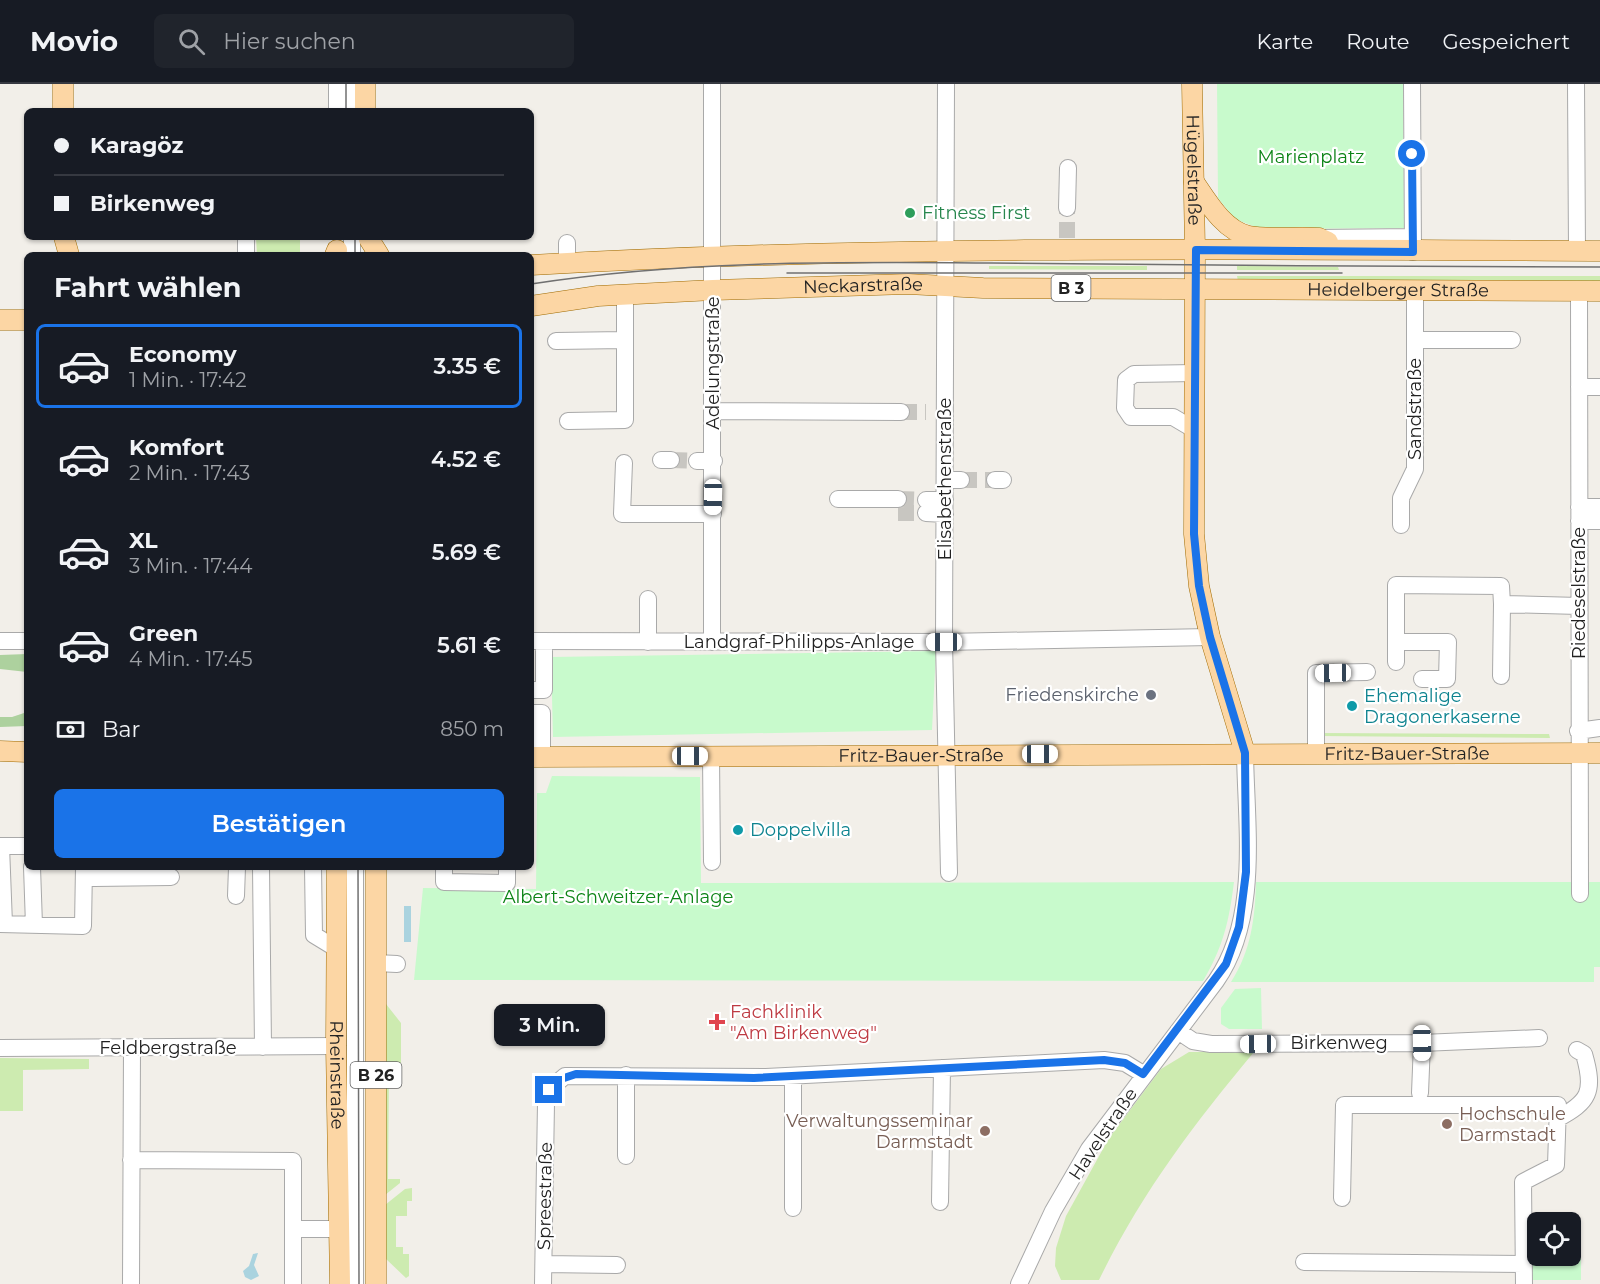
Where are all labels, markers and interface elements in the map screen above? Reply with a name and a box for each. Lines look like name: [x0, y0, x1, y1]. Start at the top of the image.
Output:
search box: [154, 14, 574, 68]
text: Movio: [30, 24, 118, 58]
icon: search: [175, 25, 208, 58]
text: Hier suchen: [223, 28, 356, 55]
text: Karte: [1257, 29, 1313, 54]
text: Route: [1346, 29, 1409, 54]
text: Gespeichert: [1442, 29, 1570, 54]
street label: Hügelstraße: [1182, 114, 1206, 226]
text: Karagöz: [90, 132, 184, 159]
route start: [1398, 140, 1425, 167]
park label: Marienplatz: [1258, 146, 1364, 168]
text: Birkenweg: [90, 190, 215, 217]
place label: Fitness First: [922, 202, 1030, 224]
marker: Fitness First: [903, 206, 917, 220]
text: Fahrt wählen: [54, 271, 241, 304]
street label: Neckarstraße: [803, 273, 924, 298]
road number: B 3: [1052, 275, 1090, 301]
street label: Heidelberger Straße: [1307, 279, 1489, 301]
street label: Adelungstraße: [702, 296, 724, 430]
icon: car: [57, 339, 111, 393]
text: Economy: [129, 341, 237, 368]
text: 3.35 €: [433, 353, 501, 380]
street label: Sandstraße: [1404, 358, 1426, 460]
text: 1 Min. · 17:42: [129, 368, 247, 392]
street label: Elisabethenstraße: [934, 397, 956, 560]
icon: car: [57, 432, 111, 486]
text: Komfort: [129, 434, 224, 461]
text: 4.52 €: [431, 446, 501, 473]
text: 2 Min. · 17:43: [129, 461, 250, 485]
car: [704, 479, 722, 515]
icon: car: [57, 525, 111, 579]
text: XL: [129, 527, 158, 554]
street label: Riedeselstraße: [1568, 527, 1590, 659]
text: 5.69 €: [432, 539, 501, 566]
text: 3 Min. · 17:44: [129, 554, 253, 578]
icon: car: [57, 618, 111, 672]
text: Green: [129, 620, 198, 647]
street label: Landgraf-Philipps-Anlage: [684, 631, 915, 653]
text: 5.61 €: [437, 632, 501, 659]
car: [926, 633, 962, 651]
text: 4 Min. · 17:45: [129, 647, 253, 671]
car: [1315, 664, 1351, 682]
place label: Friedenskirche: [1005, 684, 1139, 706]
place label: Ehemalige Dragonerkaserne: [1364, 685, 1521, 728]
marker: Friedenskirche: [1144, 688, 1158, 702]
marker: Ehemalige Dragonerkaserne: [1345, 699, 1359, 713]
icon: cash: [54, 713, 87, 746]
text: Bar: [102, 716, 140, 743]
text: 850 m: [440, 717, 504, 741]
street label: Fritz-Bauer-Straße: [1324, 742, 1490, 765]
street label: Fritz-Bauer-Straße: [838, 744, 1004, 767]
car: [1022, 745, 1058, 763]
car: [672, 747, 708, 765]
button: Bestätigen: [54, 789, 504, 858]
place label: Doppelvilla: [750, 819, 851, 841]
marker: Doppelvilla: [731, 823, 745, 837]
park label: Albert-Schweitzer-Anlage: [503, 886, 733, 908]
place label: Fachklinik "Am Birkenweg": [730, 1001, 877, 1044]
callout: 3 Min.: [494, 1003, 604, 1045]
text: 3 Min.: [519, 1013, 580, 1037]
marker: Fachklinik "Am Birkenweg": [708, 1013, 726, 1031]
street label: Rheinstraße: [325, 1020, 348, 1130]
car: [1413, 1025, 1431, 1061]
street label: Birkenweg: [1290, 1032, 1388, 1054]
car: [1240, 1035, 1276, 1053]
street label: Feldbergstraße: [99, 1037, 237, 1059]
road number: B 26: [350, 1062, 401, 1088]
route end: [535, 1076, 562, 1103]
street label: Havelstraße: [1064, 1084, 1142, 1184]
place label: Hochschule Darmstadt: [1459, 1103, 1566, 1146]
place label: Verwaltungsseminar Darmstadt: [786, 1110, 973, 1153]
marker: Hochschule Darmstadt: [1440, 1117, 1454, 1131]
marker: Verwaltungsseminar Darmstadt: [978, 1124, 992, 1138]
street label: Spreestraße: [533, 1142, 557, 1250]
map controls: [1527, 1212, 1581, 1266]
button: locate: [1527, 1212, 1581, 1266]

